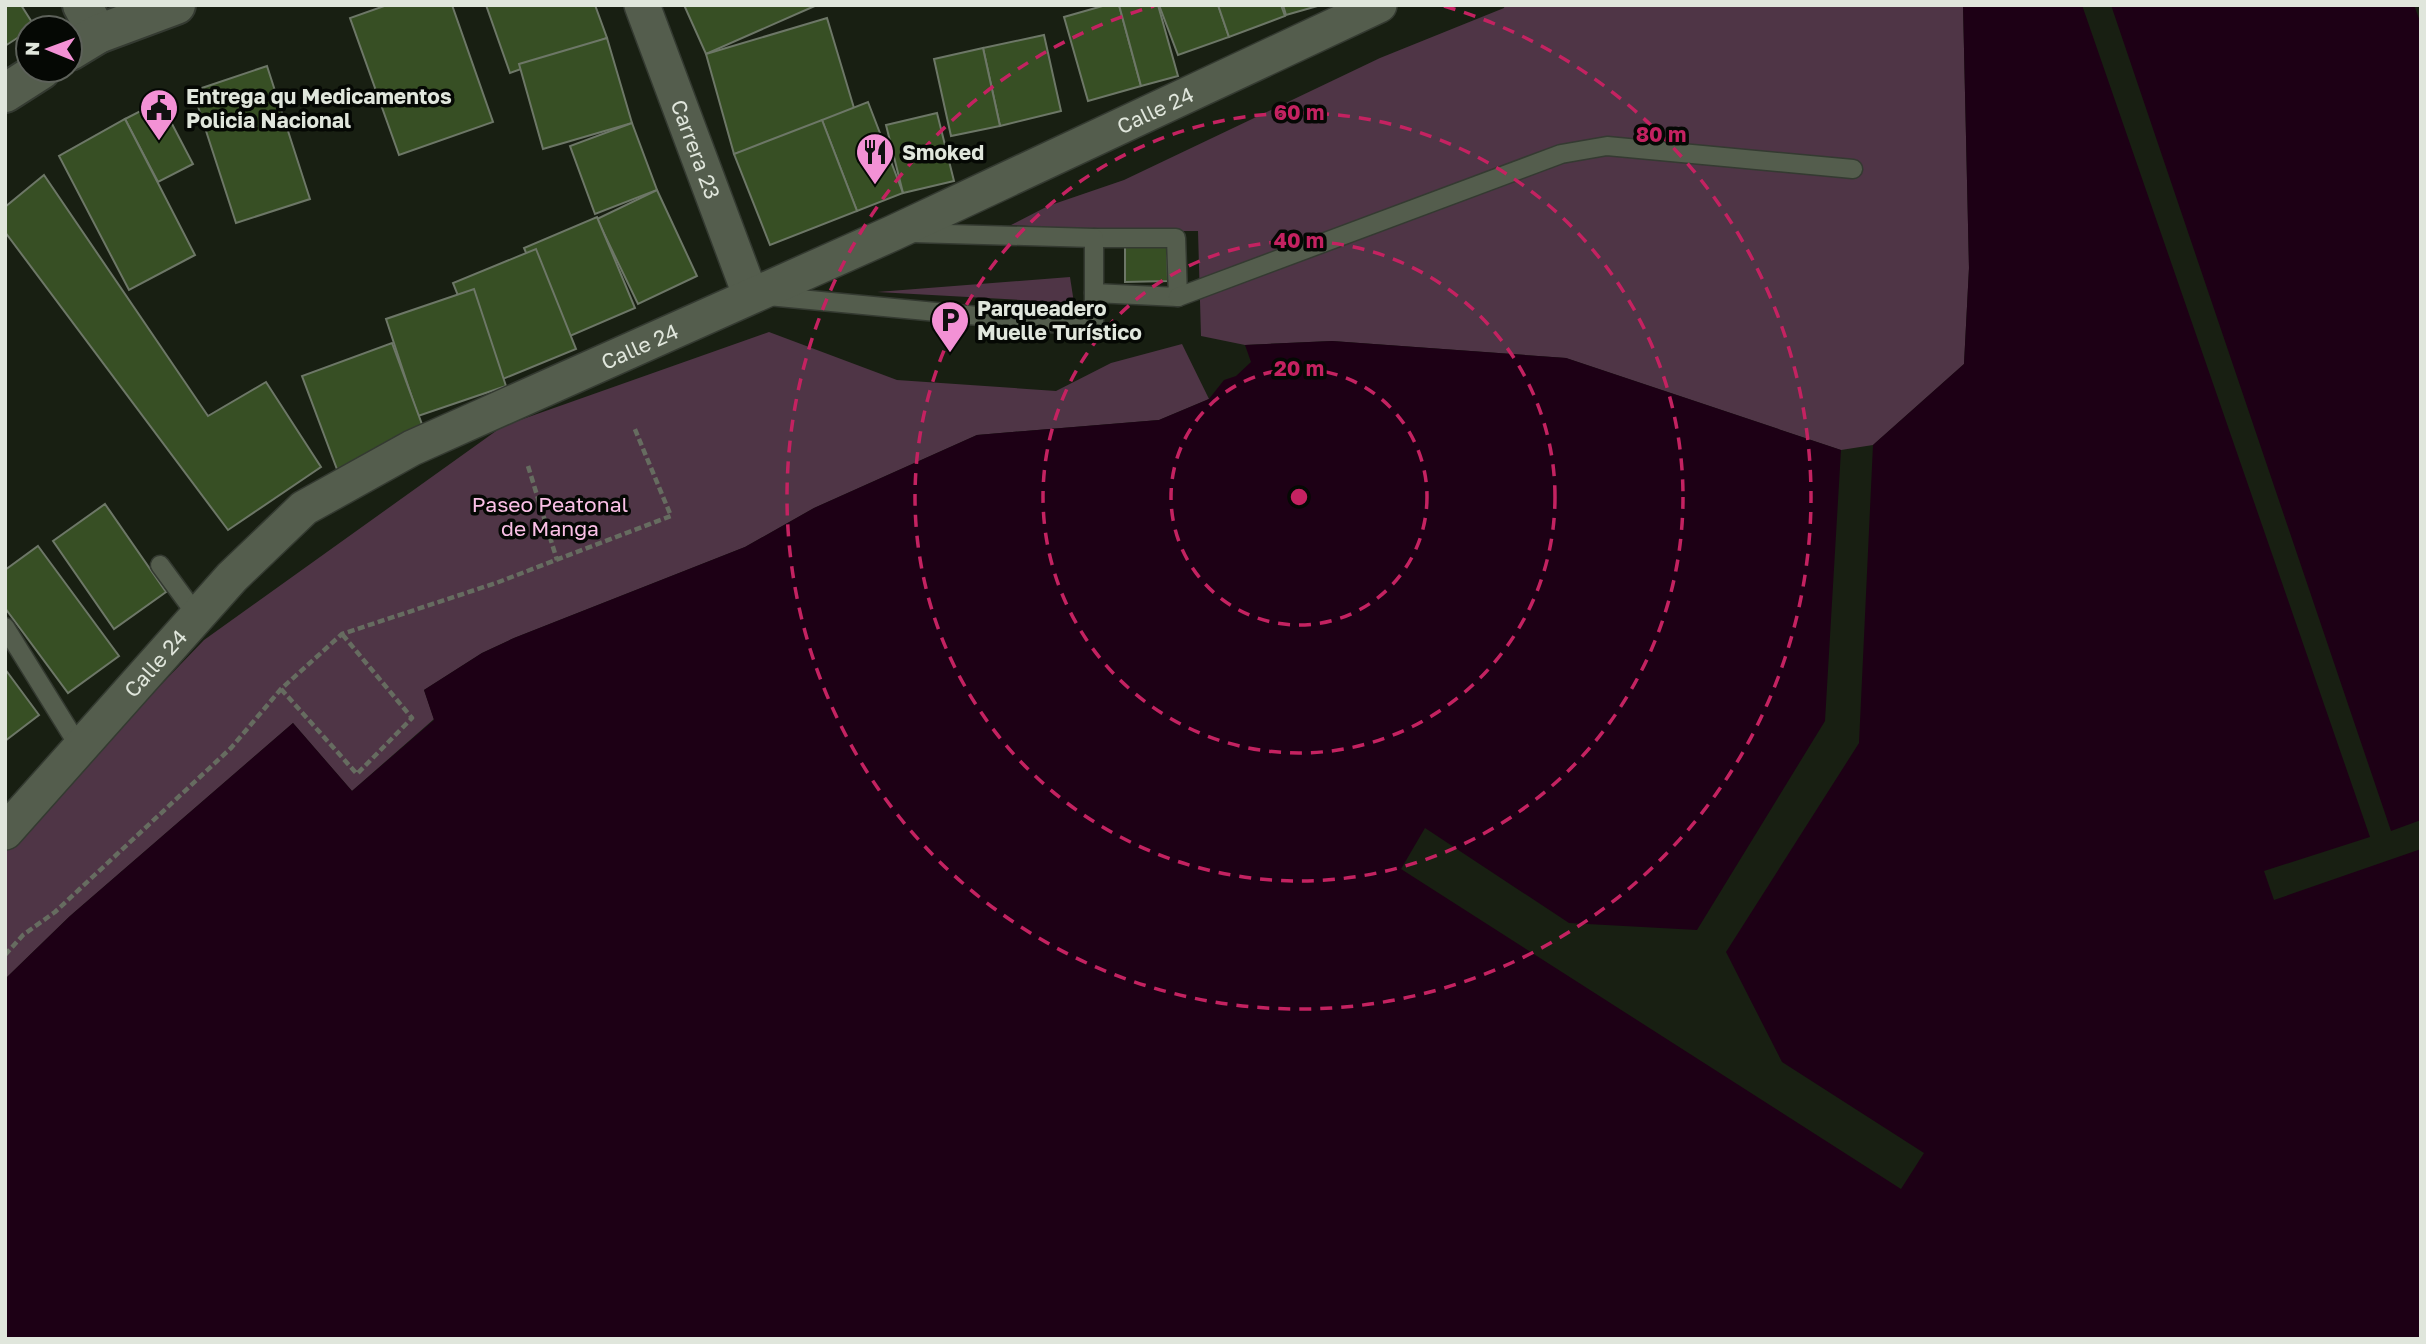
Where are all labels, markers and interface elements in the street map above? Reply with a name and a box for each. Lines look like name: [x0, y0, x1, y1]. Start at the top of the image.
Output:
north arrow: [14, 14, 84, 84]
text: N: [20, 41, 43, 56]
street label: Calle 24: [1112, 81, 1198, 139]
place label: Entrega qu Medicamentos Policia Nacional: [186, 83, 452, 133]
public building icon: Entrega qu Medicamentos Policia Nacional: [138, 87, 180, 142]
street label: Carrera 23: [666, 96, 726, 203]
text: 60 m: [1274, 99, 1324, 125]
text: 80 m: [1636, 121, 1686, 147]
restaurant icon: Smoked: [854, 131, 896, 186]
place label: Smoked: [902, 139, 984, 165]
text: 40 m: [1274, 227, 1324, 253]
place label: Parqueadero Muelle Turístico: [977, 295, 1142, 345]
parking icon: Parqueadero Muelle Turístico: [929, 299, 971, 354]
street label: Calle 24: [597, 318, 682, 375]
text: 20 m: [1274, 355, 1324, 381]
centre of rings: [1287, 485, 1311, 509]
park label: Paseo Peatonal de Manga: [472, 491, 628, 541]
street label: Calle 24: [118, 624, 192, 702]

